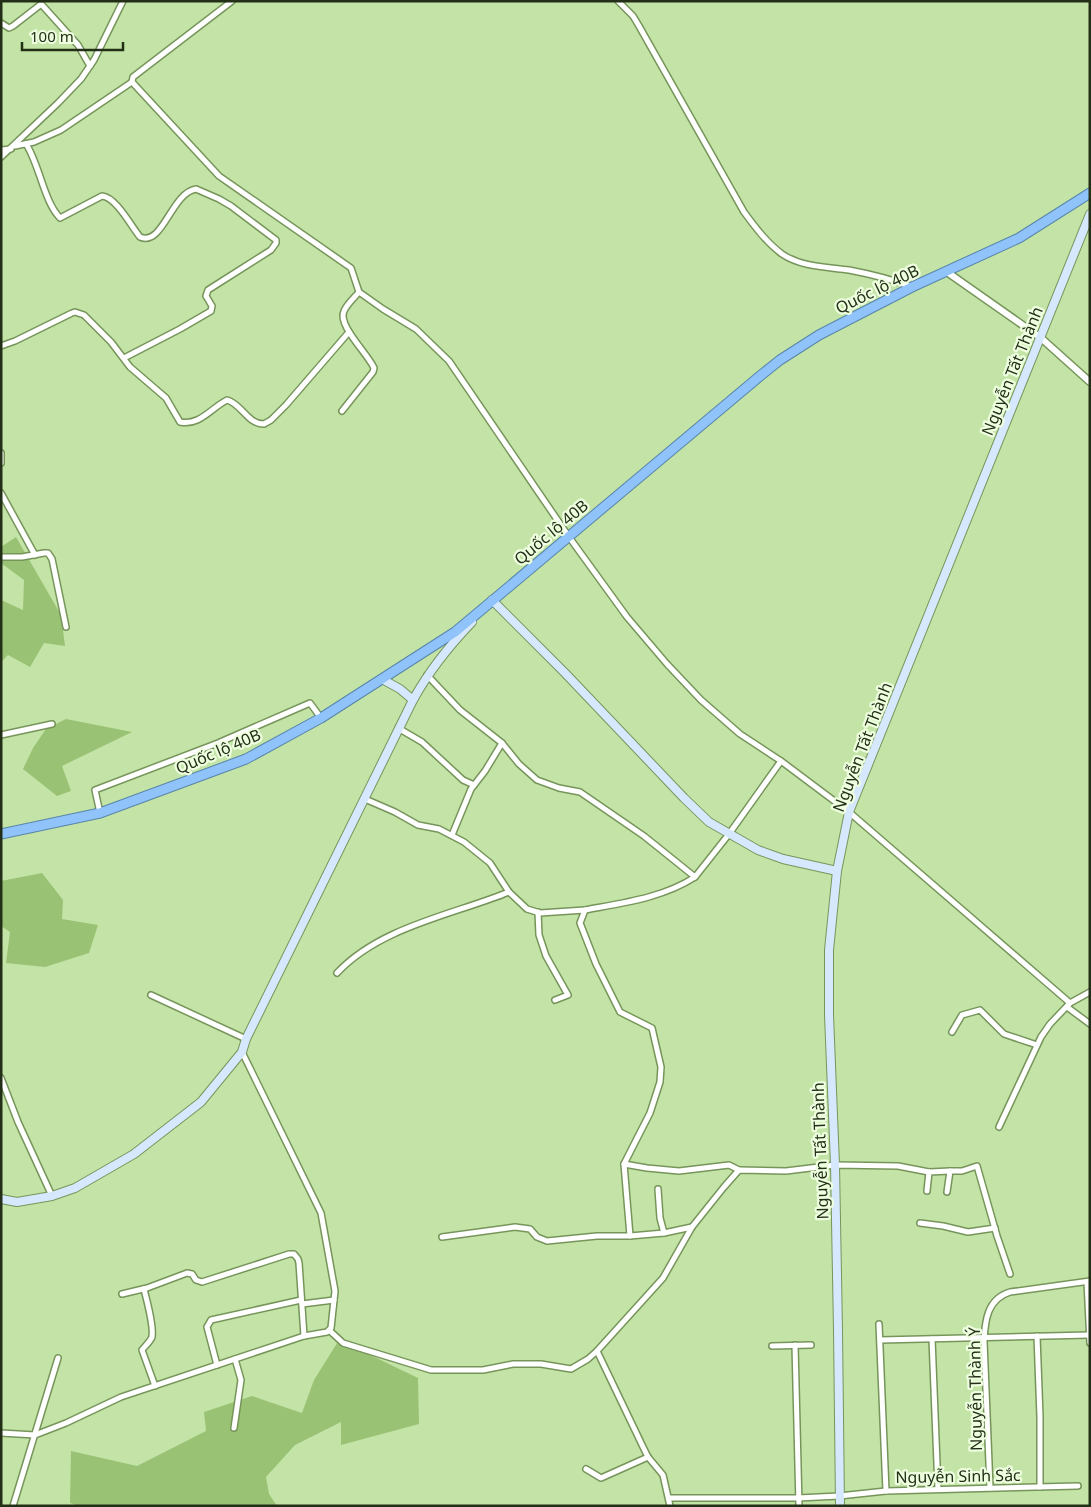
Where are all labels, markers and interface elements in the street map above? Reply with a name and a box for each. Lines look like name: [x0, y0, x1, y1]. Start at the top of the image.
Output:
scale bar: [22, 20, 124, 52]
text: 100 m: [30, 26, 74, 46]
street label: Quốc lộ 40B: [831, 259, 923, 319]
street label: Nguyễn Tất Thành: [976, 303, 1048, 439]
street label: Quốc lộ 40B: [509, 494, 593, 570]
street label: Nguyễn Tất Thành: [827, 679, 897, 815]
street label: Quốc lộ 40B: [172, 723, 264, 779]
street label: Nguyễn Tất Thành: [807, 1082, 833, 1220]
street label: Nguyễn Thành Ý: [963, 1326, 987, 1451]
street label: Nguyễn Sinh Sắc: [895, 1464, 1021, 1488]

